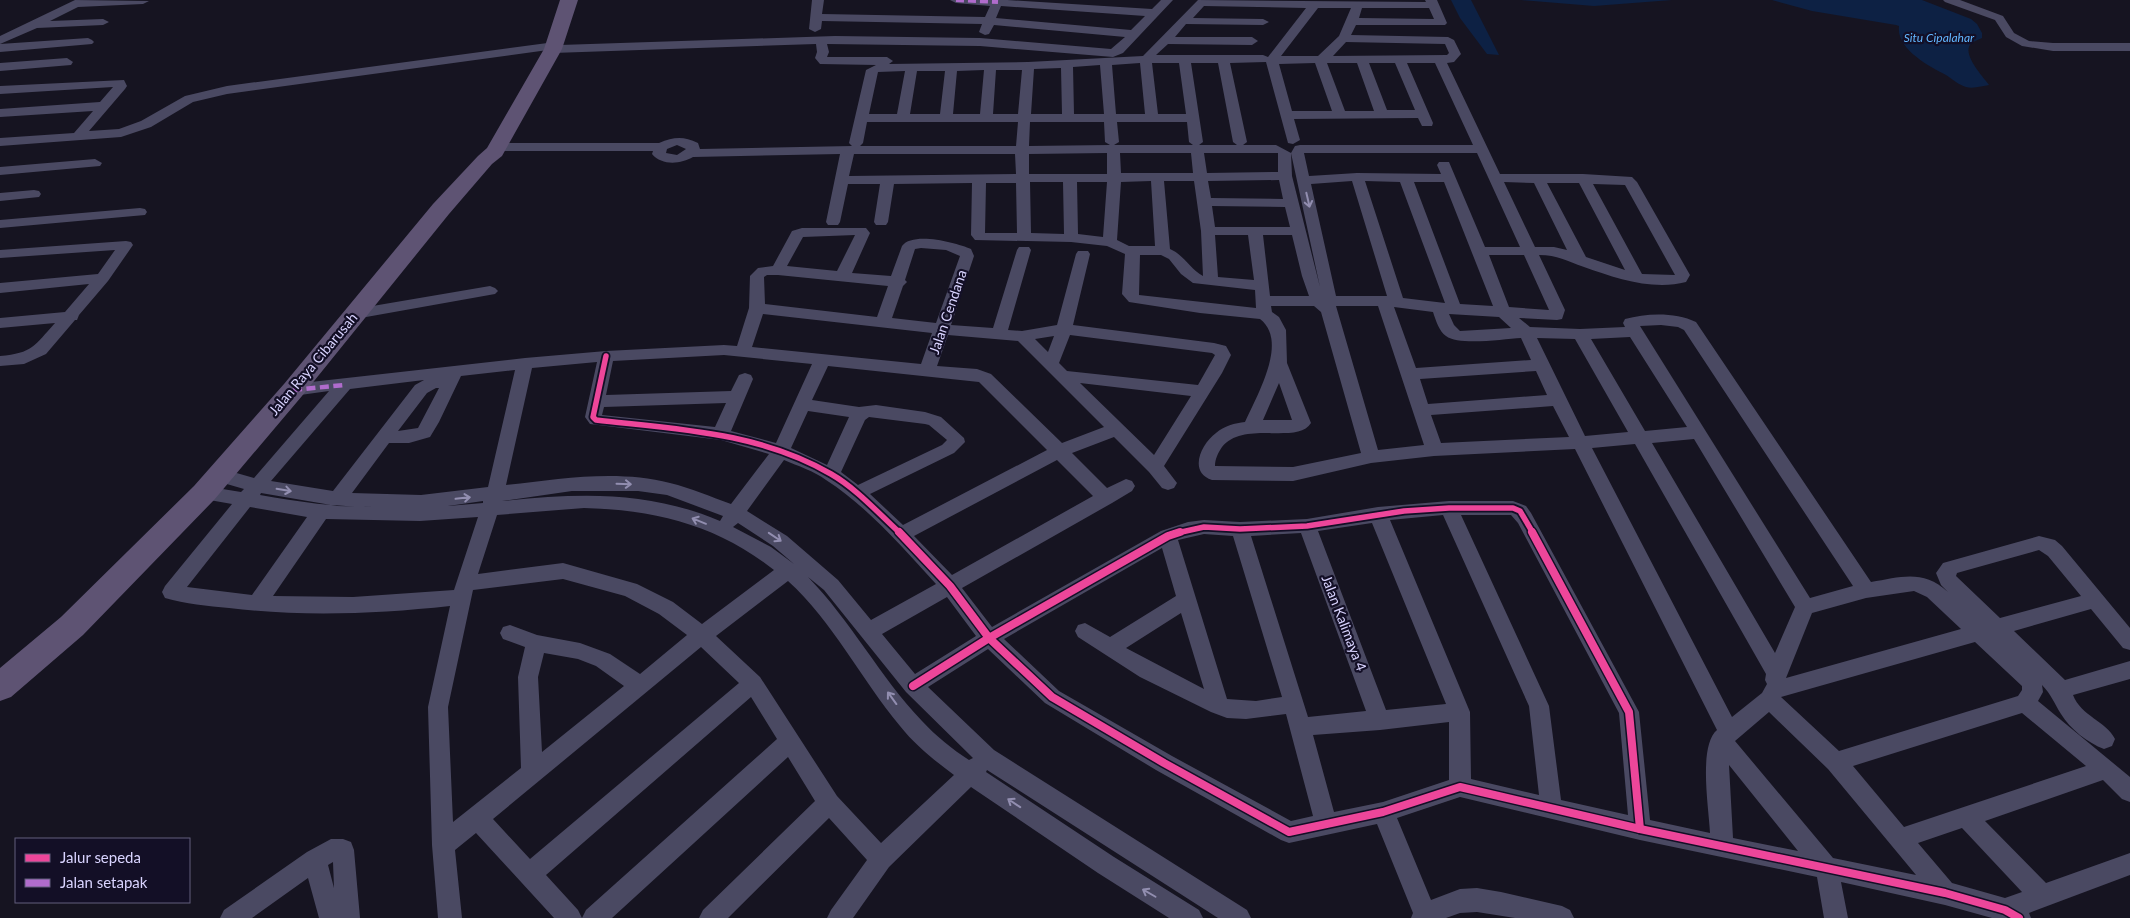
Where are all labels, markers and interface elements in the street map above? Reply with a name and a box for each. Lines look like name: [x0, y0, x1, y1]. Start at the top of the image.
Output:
water label: Situ Cipalahar: [1904, 30, 1975, 45]
one-way arrow: [1304, 191, 1313, 207]
street label: Jalan Cendana: [925, 267, 970, 356]
street label: Jalan Raya Cibarusah: [265, 309, 360, 418]
one-way arrow: [616, 479, 632, 488]
one-way arrow: [275, 486, 291, 496]
one-way arrow: [454, 493, 470, 503]
one-way arrow: [691, 516, 707, 525]
one-way arrow: [768, 532, 782, 543]
street label: Jalan Kalimaya 4: [1318, 573, 1371, 673]
one-way arrow: [886, 692, 897, 705]
one-way arrow: [1007, 798, 1021, 808]
legend: [15, 838, 190, 903]
text: Jalur sepeda: [60, 848, 141, 866]
text: Jalan setapak: [60, 873, 148, 891]
one-way arrow: [1143, 888, 1157, 898]

